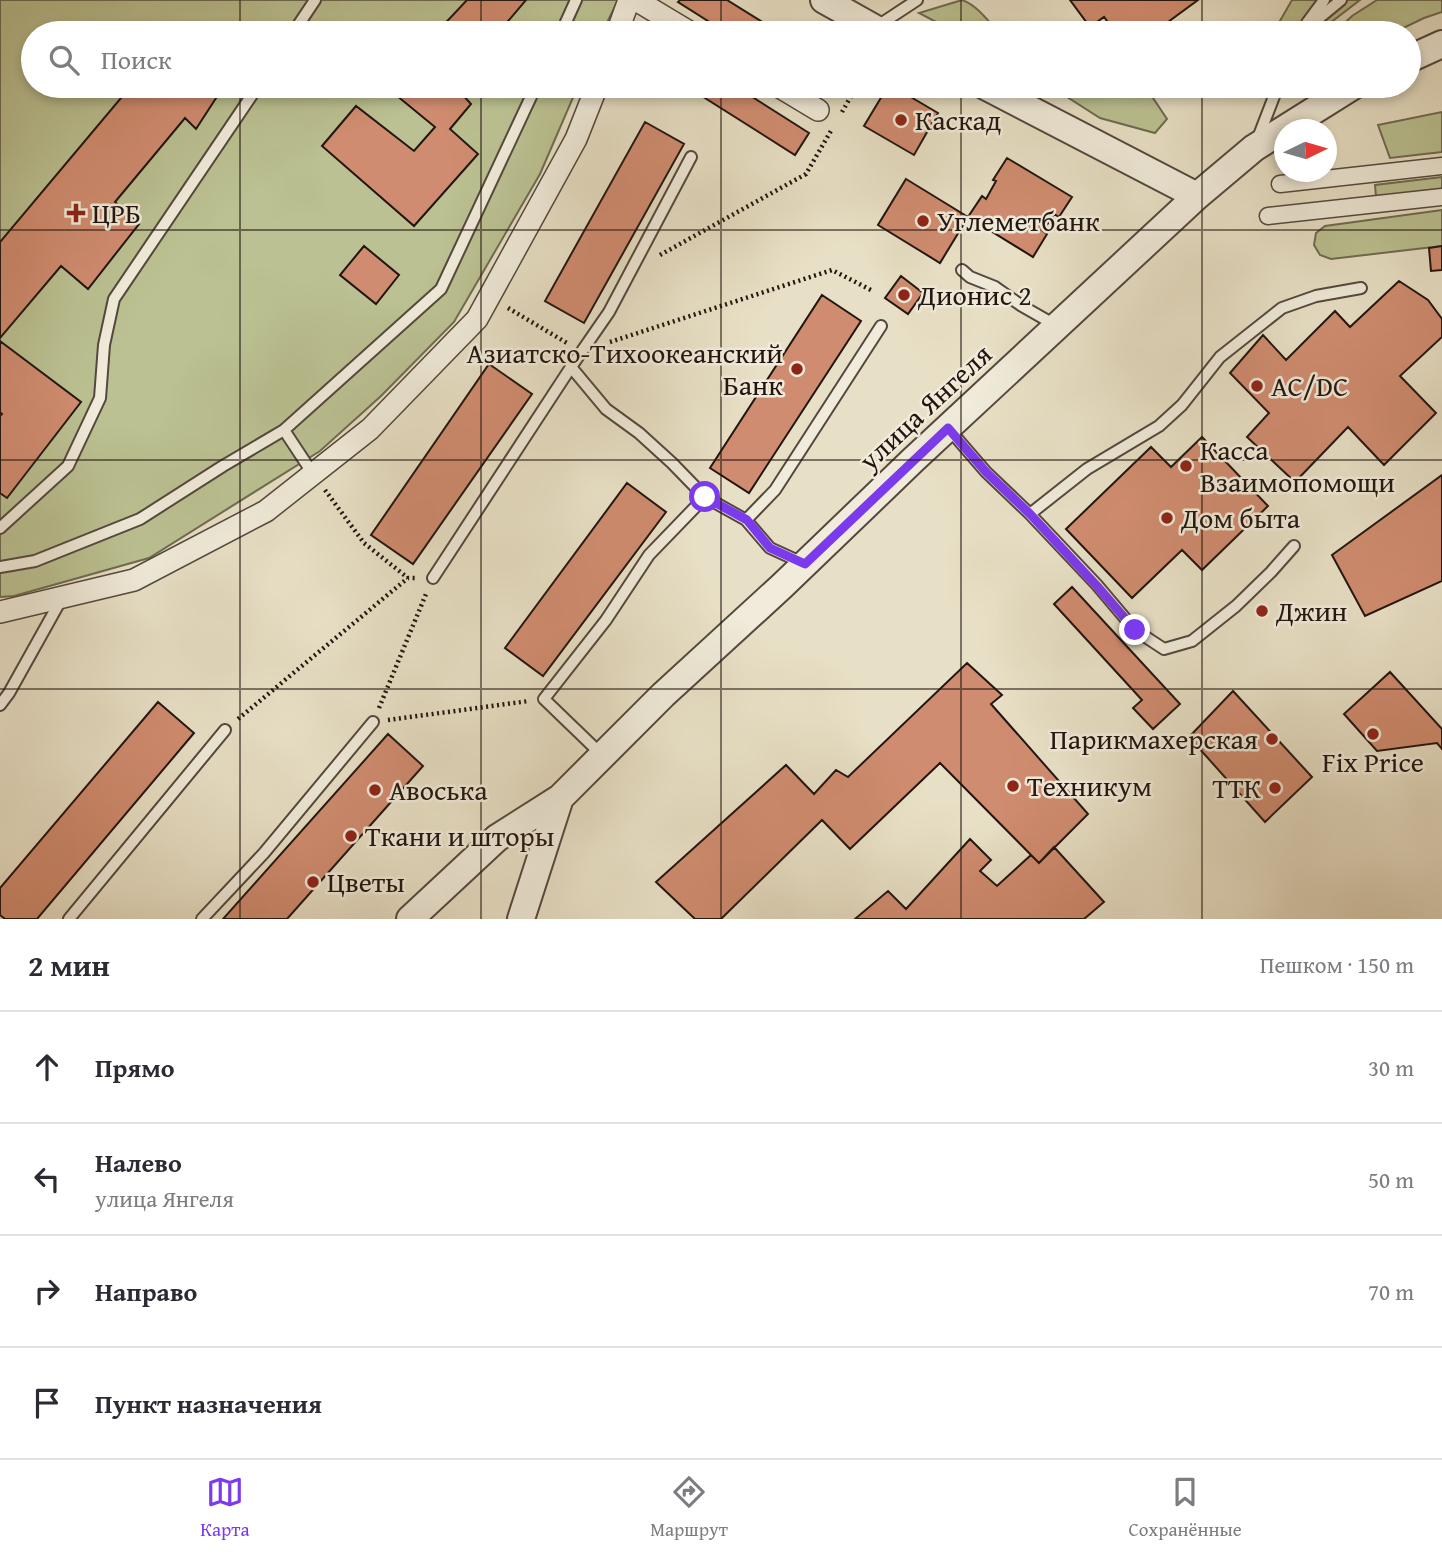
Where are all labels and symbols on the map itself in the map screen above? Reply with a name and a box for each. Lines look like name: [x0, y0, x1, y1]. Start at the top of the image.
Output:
place label: Каскад: [915, 99, 1001, 140]
marker: Каскад: [893, 112, 909, 128]
north arrow: [1274, 119, 1337, 182]
place label: ЦРБ: [92, 192, 141, 233]
place label: Углеметбанк: [937, 200, 1100, 241]
marker: ЦРБ: [66, 203, 86, 223]
marker: Углеметбанк: [915, 213, 931, 229]
place label: Дионис 2: [917, 274, 1032, 315]
marker: Дионис 2: [896, 287, 912, 303]
place label: Азиатско-Тихоокеанский Банк: [466, 332, 783, 405]
street label: улица Янгеля: [848, 334, 1000, 480]
marker: Азиатско-Тихоокеанский Банк: [789, 361, 805, 377]
place label: AC/DC: [1271, 365, 1348, 406]
marker: AC/DC: [1249, 378, 1265, 394]
place label: Касса Взаимопомощи: [1200, 429, 1395, 502]
marker: Касса Взаимопомощи: [1178, 458, 1194, 474]
route start: [689, 481, 720, 512]
place label: Дом быта: [1180, 497, 1301, 538]
marker: Дом быта: [1159, 510, 1175, 526]
place label: Джин: [1275, 590, 1347, 631]
marker: Джин: [1254, 603, 1270, 619]
route end: [1119, 614, 1150, 645]
place label: Парикмахерская: [1050, 718, 1258, 759]
marker: Fix Price: [1365, 726, 1381, 742]
marker: Парикмахерская: [1264, 731, 1280, 747]
place label: Fix Price: [1322, 741, 1424, 782]
place label: Техникум: [1027, 765, 1152, 806]
place label: ТТК: [1212, 767, 1261, 808]
place label: Авоська: [389, 769, 488, 810]
marker: Техникум: [1005, 778, 1021, 794]
marker: ТТК: [1267, 780, 1283, 796]
marker: Авоська: [367, 782, 383, 798]
place label: Ткани и шторы: [365, 815, 554, 856]
marker: Ткани и шторы: [343, 828, 359, 844]
place label: Цветы: [327, 861, 405, 902]
marker: Цветы: [305, 874, 321, 890]

